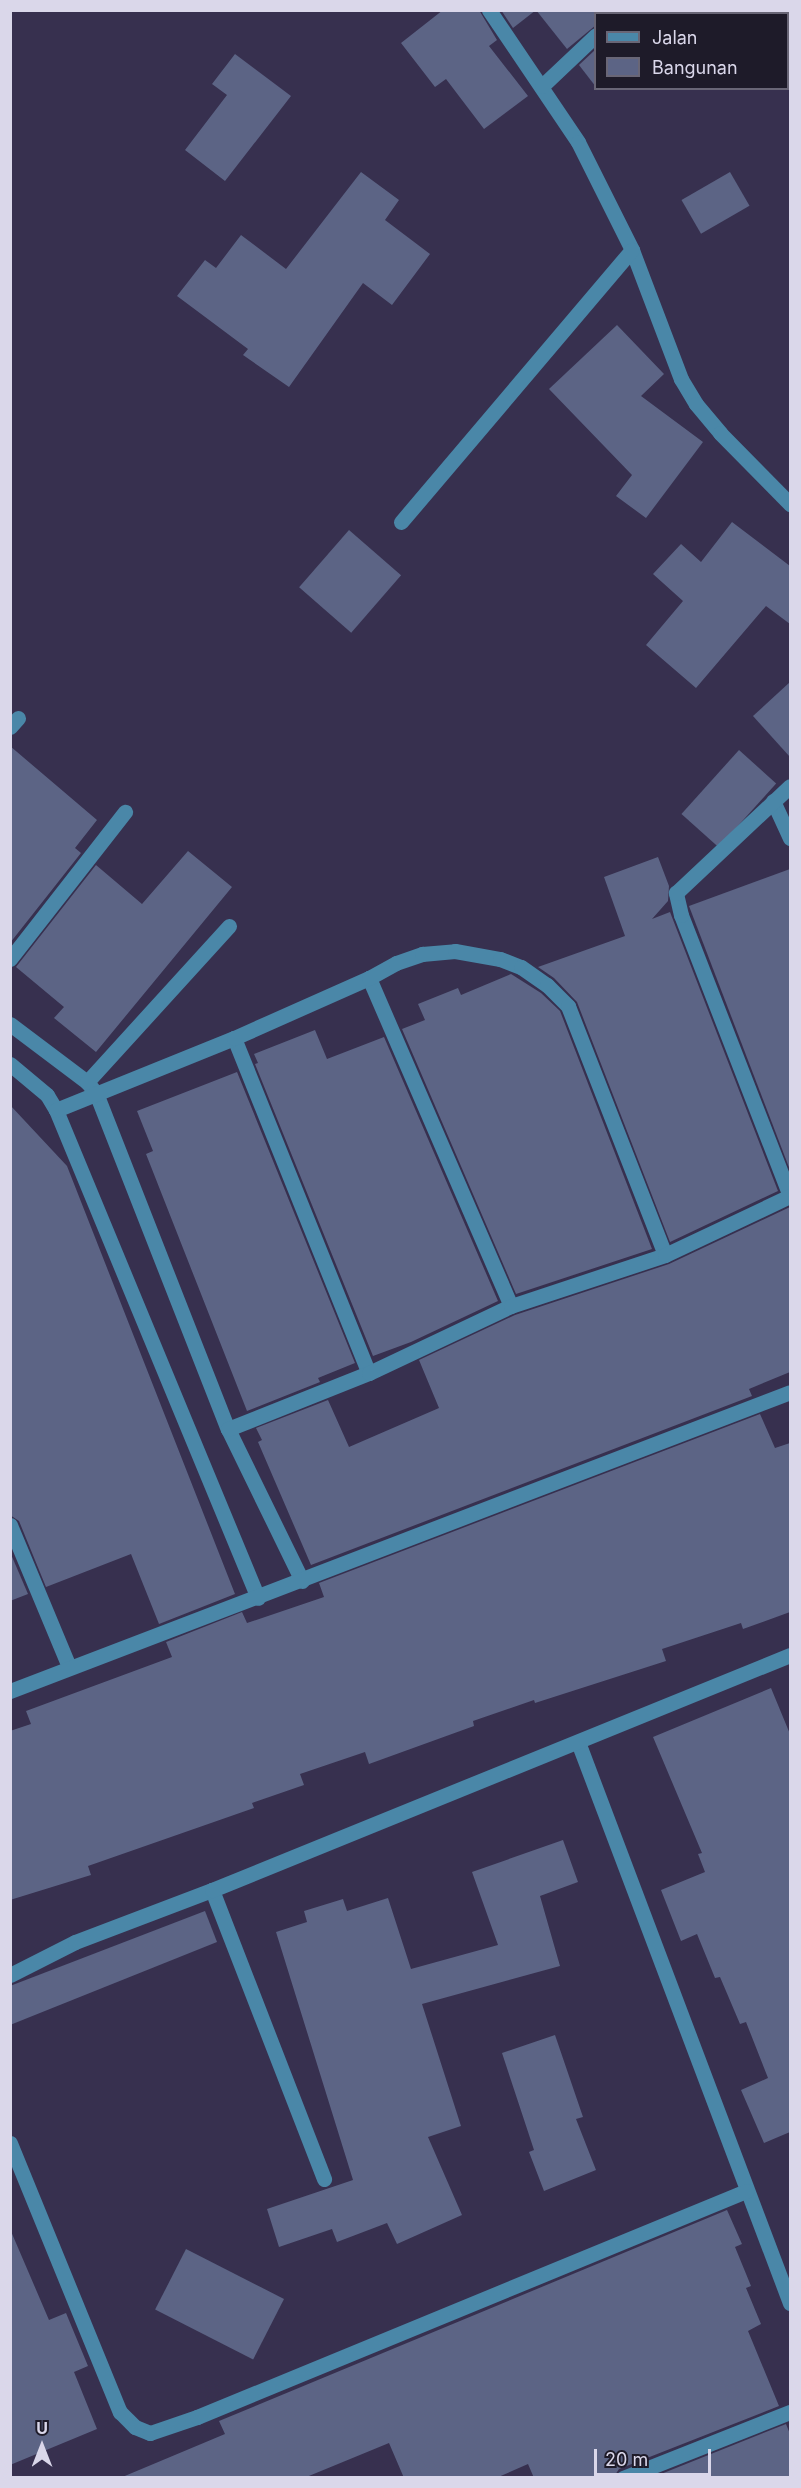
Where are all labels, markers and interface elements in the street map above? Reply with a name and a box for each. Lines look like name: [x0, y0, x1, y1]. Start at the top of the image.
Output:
legend: [594, 12, 789, 90]
text: Jalan: [652, 27, 697, 48]
text: Bangunan: [652, 57, 738, 78]
north arrow: [12, 2416, 72, 2476]
text: U: [36, 2418, 48, 2438]
scale bar: [597, 2437, 714, 2475]
text: 20 m: [605, 2449, 648, 2470]

